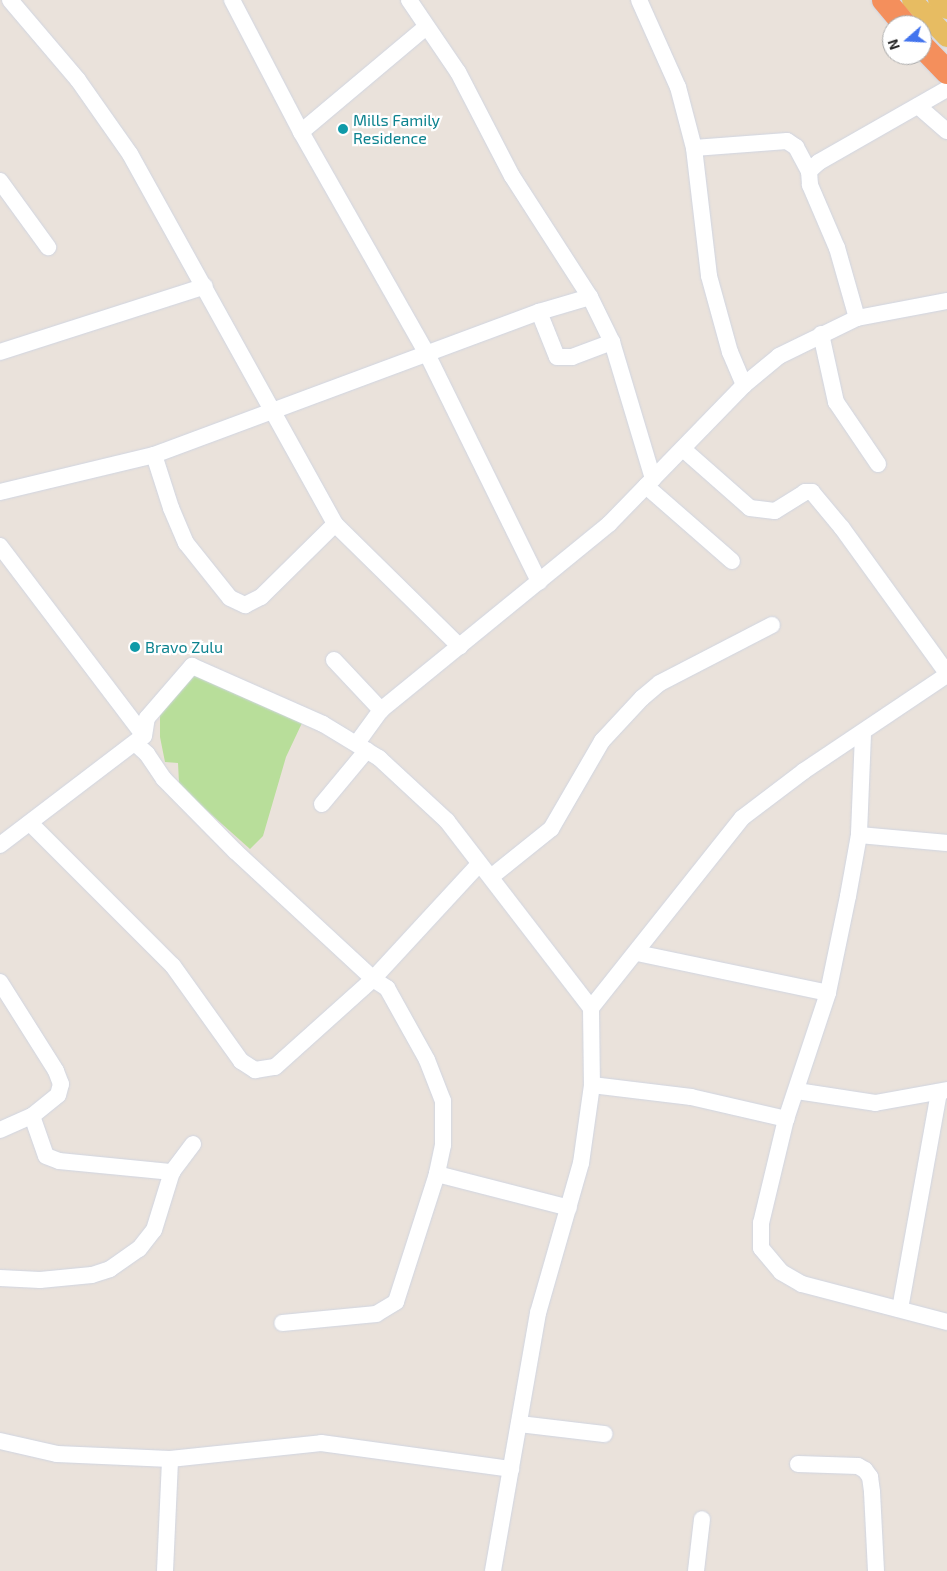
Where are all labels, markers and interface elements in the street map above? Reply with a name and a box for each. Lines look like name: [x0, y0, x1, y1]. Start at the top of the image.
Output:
north arrow: [882, 15, 932, 65]
text: N: [884, 37, 903, 52]
place label: Mills Family Residence: [353, 110, 440, 148]
marker: Mills Family Residence: [337, 123, 349, 135]
place label: Bravo Zulu: [145, 637, 223, 657]
marker: Bravo Zulu: [129, 641, 141, 653]

